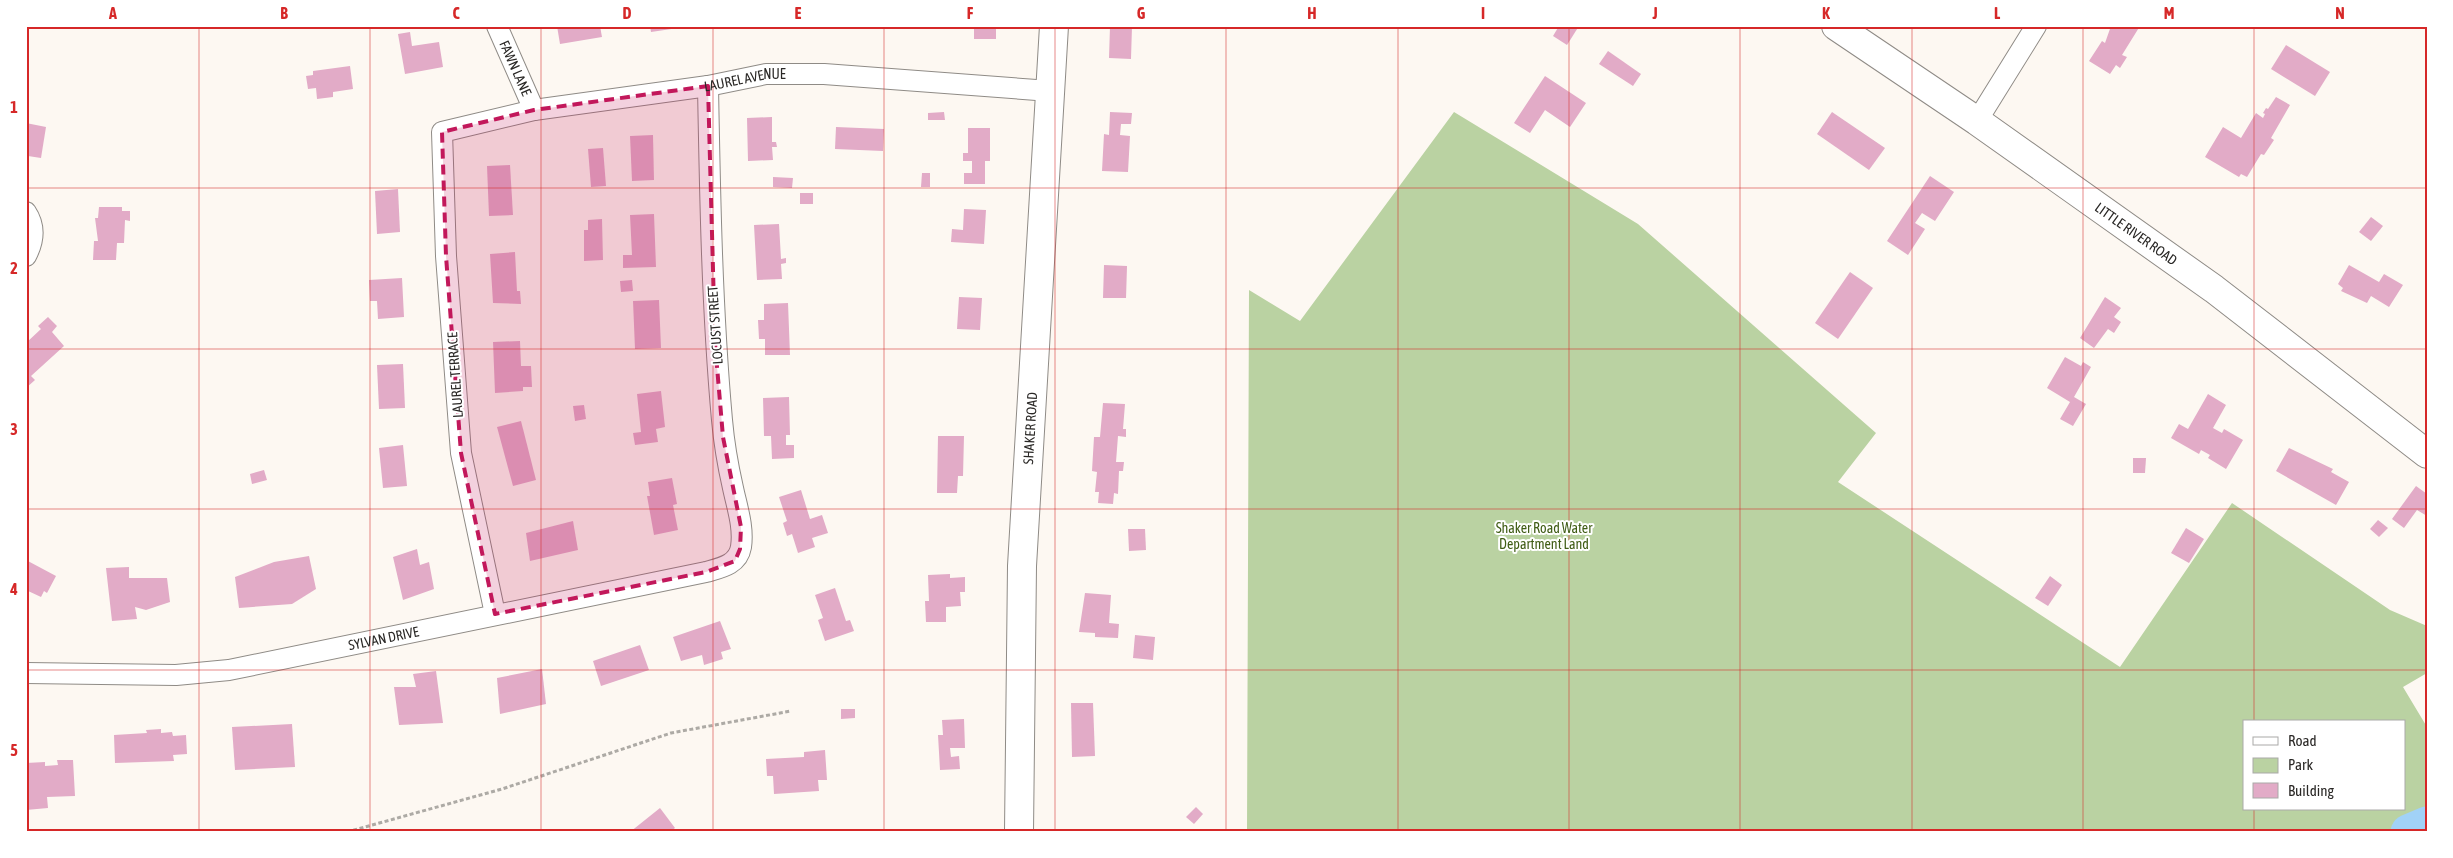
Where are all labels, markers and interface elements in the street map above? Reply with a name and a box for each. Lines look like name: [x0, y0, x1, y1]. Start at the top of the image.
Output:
text: A: [108, 4, 117, 22]
text: B: [280, 4, 288, 22]
text: C: [452, 4, 460, 22]
text: D: [623, 4, 632, 22]
text: E: [795, 4, 802, 22]
text: F: [967, 4, 974, 22]
text: G: [1137, 4, 1146, 22]
text: H: [1307, 4, 1317, 22]
text: I: [1481, 4, 1485, 22]
text: J: [1651, 4, 1658, 22]
text: K: [1822, 4, 1830, 22]
text: L: [1994, 4, 2001, 22]
text: M: [2164, 4, 2174, 22]
text: N: [2335, 4, 2345, 22]
street label: FAWN LANE: [496, 38, 535, 98]
street label: LAUREL AVENUE: [703, 66, 786, 94]
text: 1: [10, 98, 18, 116]
street label: LITTLE RIVER ROAD: [2092, 199, 2180, 268]
text: 2: [10, 259, 18, 277]
street label: LOCUST STREET: [704, 285, 726, 365]
street label: LAUREL TERRACE: [444, 331, 466, 418]
street label: SHAKER ROAD: [1020, 391, 1040, 465]
text: 3: [10, 420, 18, 438]
park label: Shaker Road Water Department Land: [1496, 520, 1593, 552]
text: 4: [9, 580, 18, 598]
street label: SYLVAN DRIVE: [347, 623, 420, 653]
legend: [2243, 720, 2406, 810]
text: Road: [2288, 732, 2317, 749]
text: 5: [10, 741, 18, 759]
text: Park: [2288, 756, 2313, 773]
text: Building: [2288, 782, 2334, 799]

